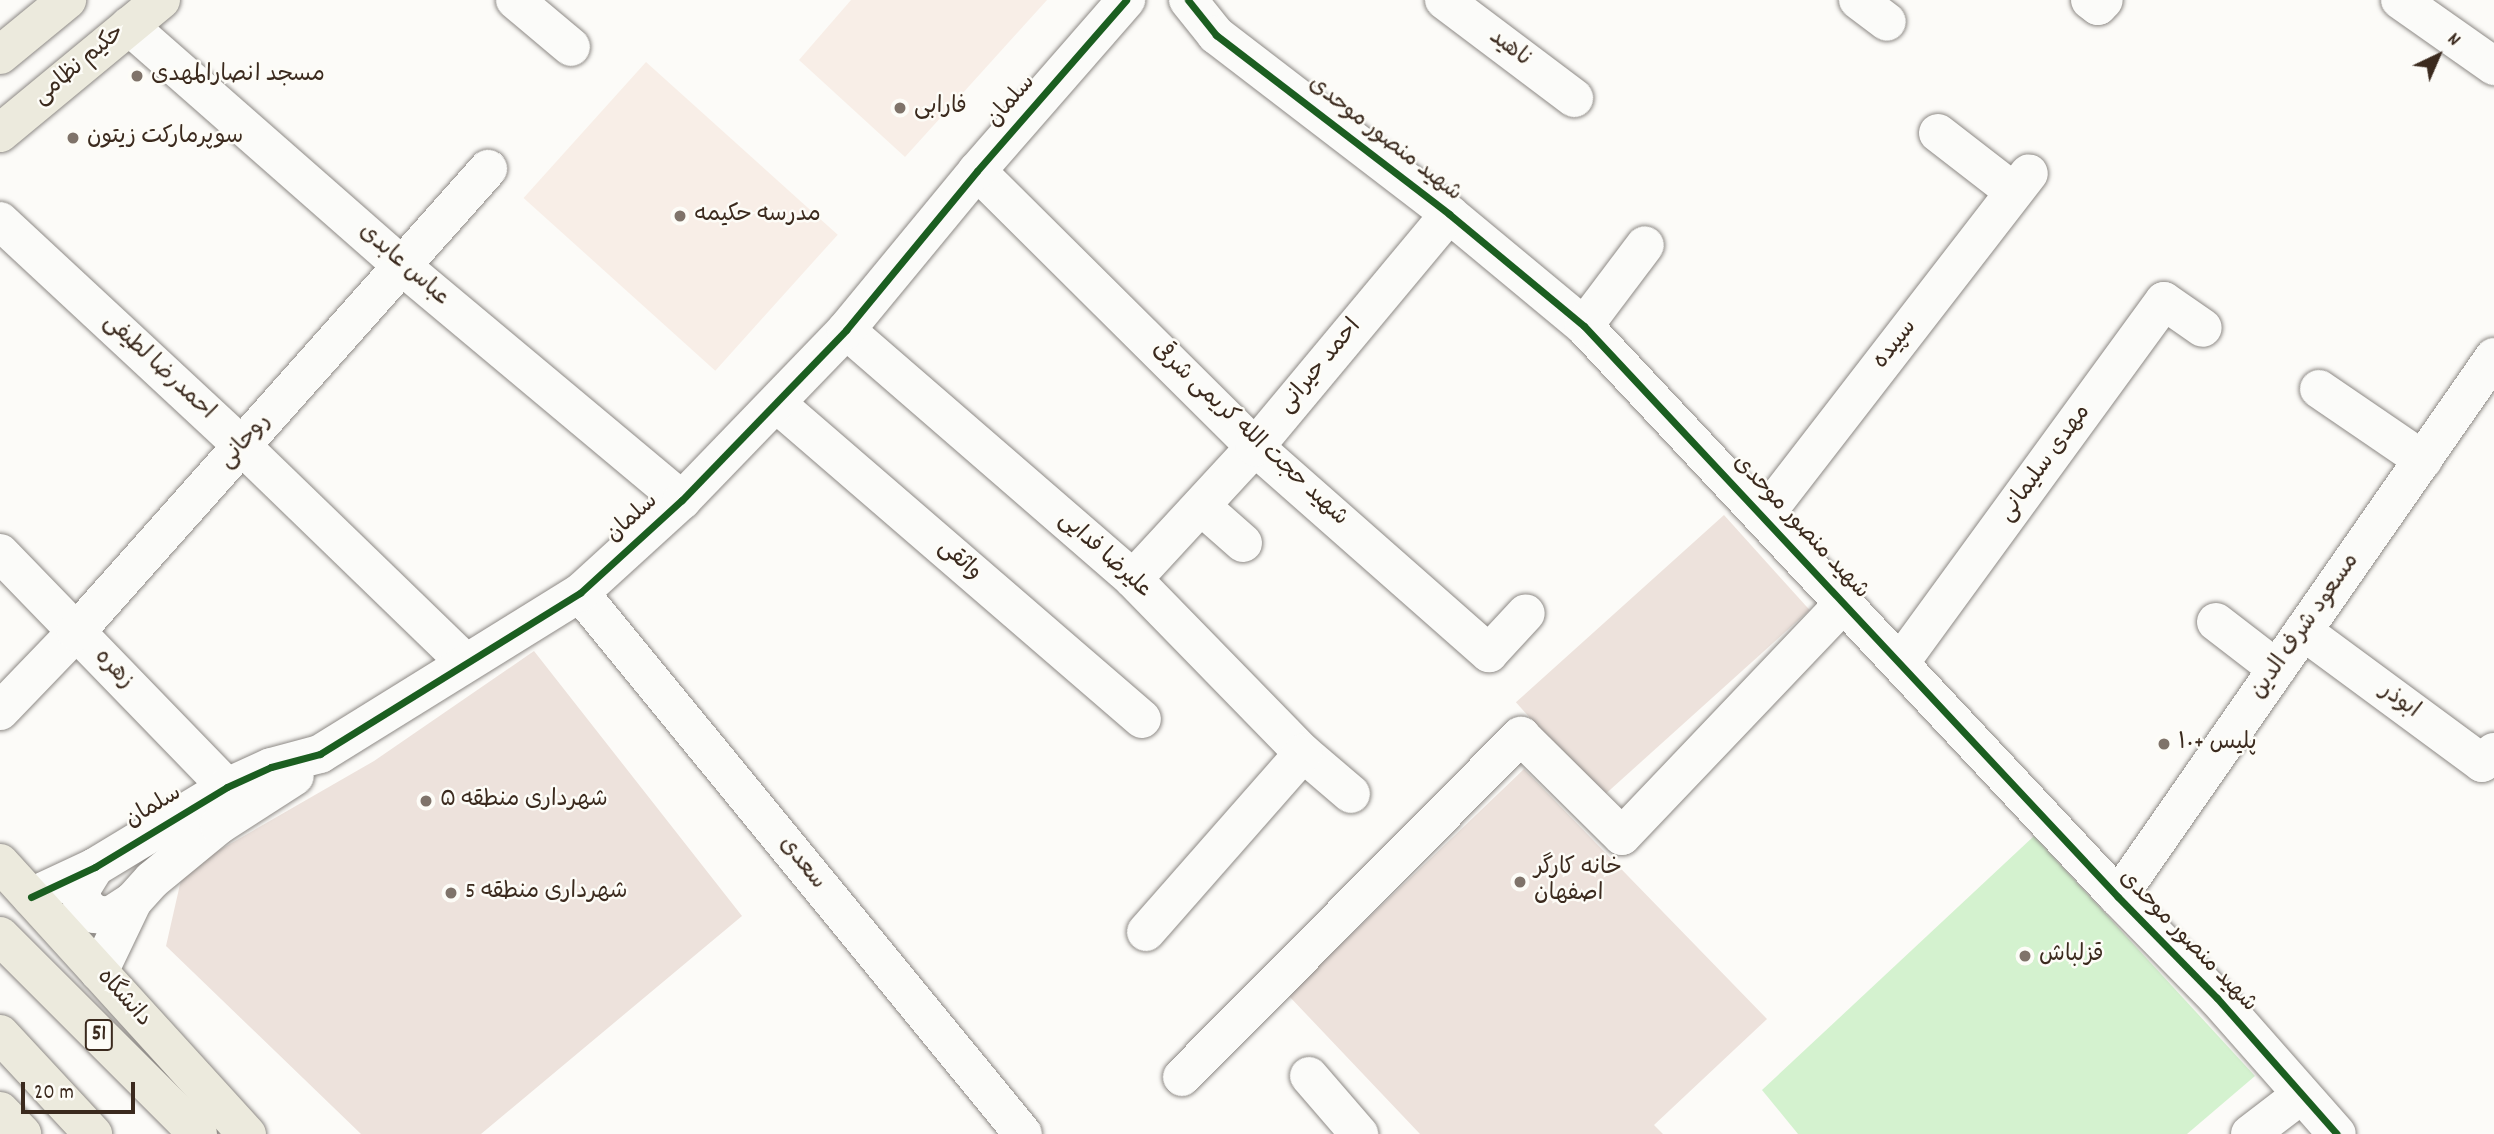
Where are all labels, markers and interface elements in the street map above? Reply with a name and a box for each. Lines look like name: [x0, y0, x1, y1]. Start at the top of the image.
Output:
street label: حکیم نظامی: [29, 20, 131, 112]
north arrow: [2403, 21, 2473, 91]
street label: ناهید: [1483, 24, 1535, 74]
text: N: [2440, 28, 2466, 54]
place label: مسجد انصارالمهدی: [151, 62, 325, 90]
marker: مسجد انصارالمهدی: [129, 68, 145, 84]
street label: سلمان: [982, 70, 1042, 134]
street label: شهید منصور موحدی: [1302, 71, 1466, 209]
place label: فارابی: [914, 94, 967, 122]
marker: فارابی: [892, 100, 908, 116]
place label: سوپرمارکت زیتون: [87, 124, 243, 152]
marker: سوپرمارکت زیتون: [65, 130, 81, 146]
place label: مدرسه حکیمه: [694, 202, 821, 230]
marker: مدرسه حکیمه: [672, 208, 688, 224]
street label: عباس عابدی: [352, 219, 454, 313]
street label: احمدرضا لطیفی: [97, 309, 219, 427]
street label: احمد حیرانی: [1274, 314, 1368, 420]
street label: سپیده: [1868, 315, 1924, 375]
street label: شهید حجت الله کریمی شرقی: [1145, 337, 1353, 533]
street label: مهدی سلیمانی: [1994, 400, 2098, 528]
street label: روحانی: [214, 409, 278, 475]
street label: شهید منصور موحدی: [1726, 450, 1874, 606]
street label: سلمان: [601, 488, 665, 550]
street label: علیرضا فدایی: [1052, 507, 1156, 605]
street label: واثقی: [931, 535, 987, 587]
street label: مسعود شرف الدین: [2246, 549, 2366, 705]
street label: زهره: [87, 644, 139, 696]
street label: ابوذر: [2374, 678, 2424, 726]
place label: پلیس +۱۰: [2178, 730, 2257, 758]
marker: پلیس +۱۰: [2156, 736, 2172, 752]
street label: سلمان: [121, 781, 187, 835]
place label: شهرداری منطقه ۵: [440, 787, 608, 815]
marker: شهرداری منطقه ۵: [418, 793, 434, 809]
street label: سعدی: [771, 832, 831, 896]
place label: خانه کارگر اصفهان: [1534, 855, 1622, 909]
street label: شهید منصور موحدی: [2112, 865, 2262, 1019]
marker: خانه کارگر اصفهان: [1512, 874, 1528, 890]
place label: شهرداری منطقه 5: [465, 879, 628, 907]
marker: شهرداری منطقه 5: [443, 885, 459, 901]
place label: قزلباش: [2039, 942, 2104, 970]
marker: قزلباش: [2017, 948, 2033, 964]
street label: دانشگاه: [90, 964, 156, 1034]
road number: 51: [83, 1018, 115, 1052]
scale bar: [24, 1068, 138, 1112]
text: 20 m: [34, 1079, 74, 1109]

